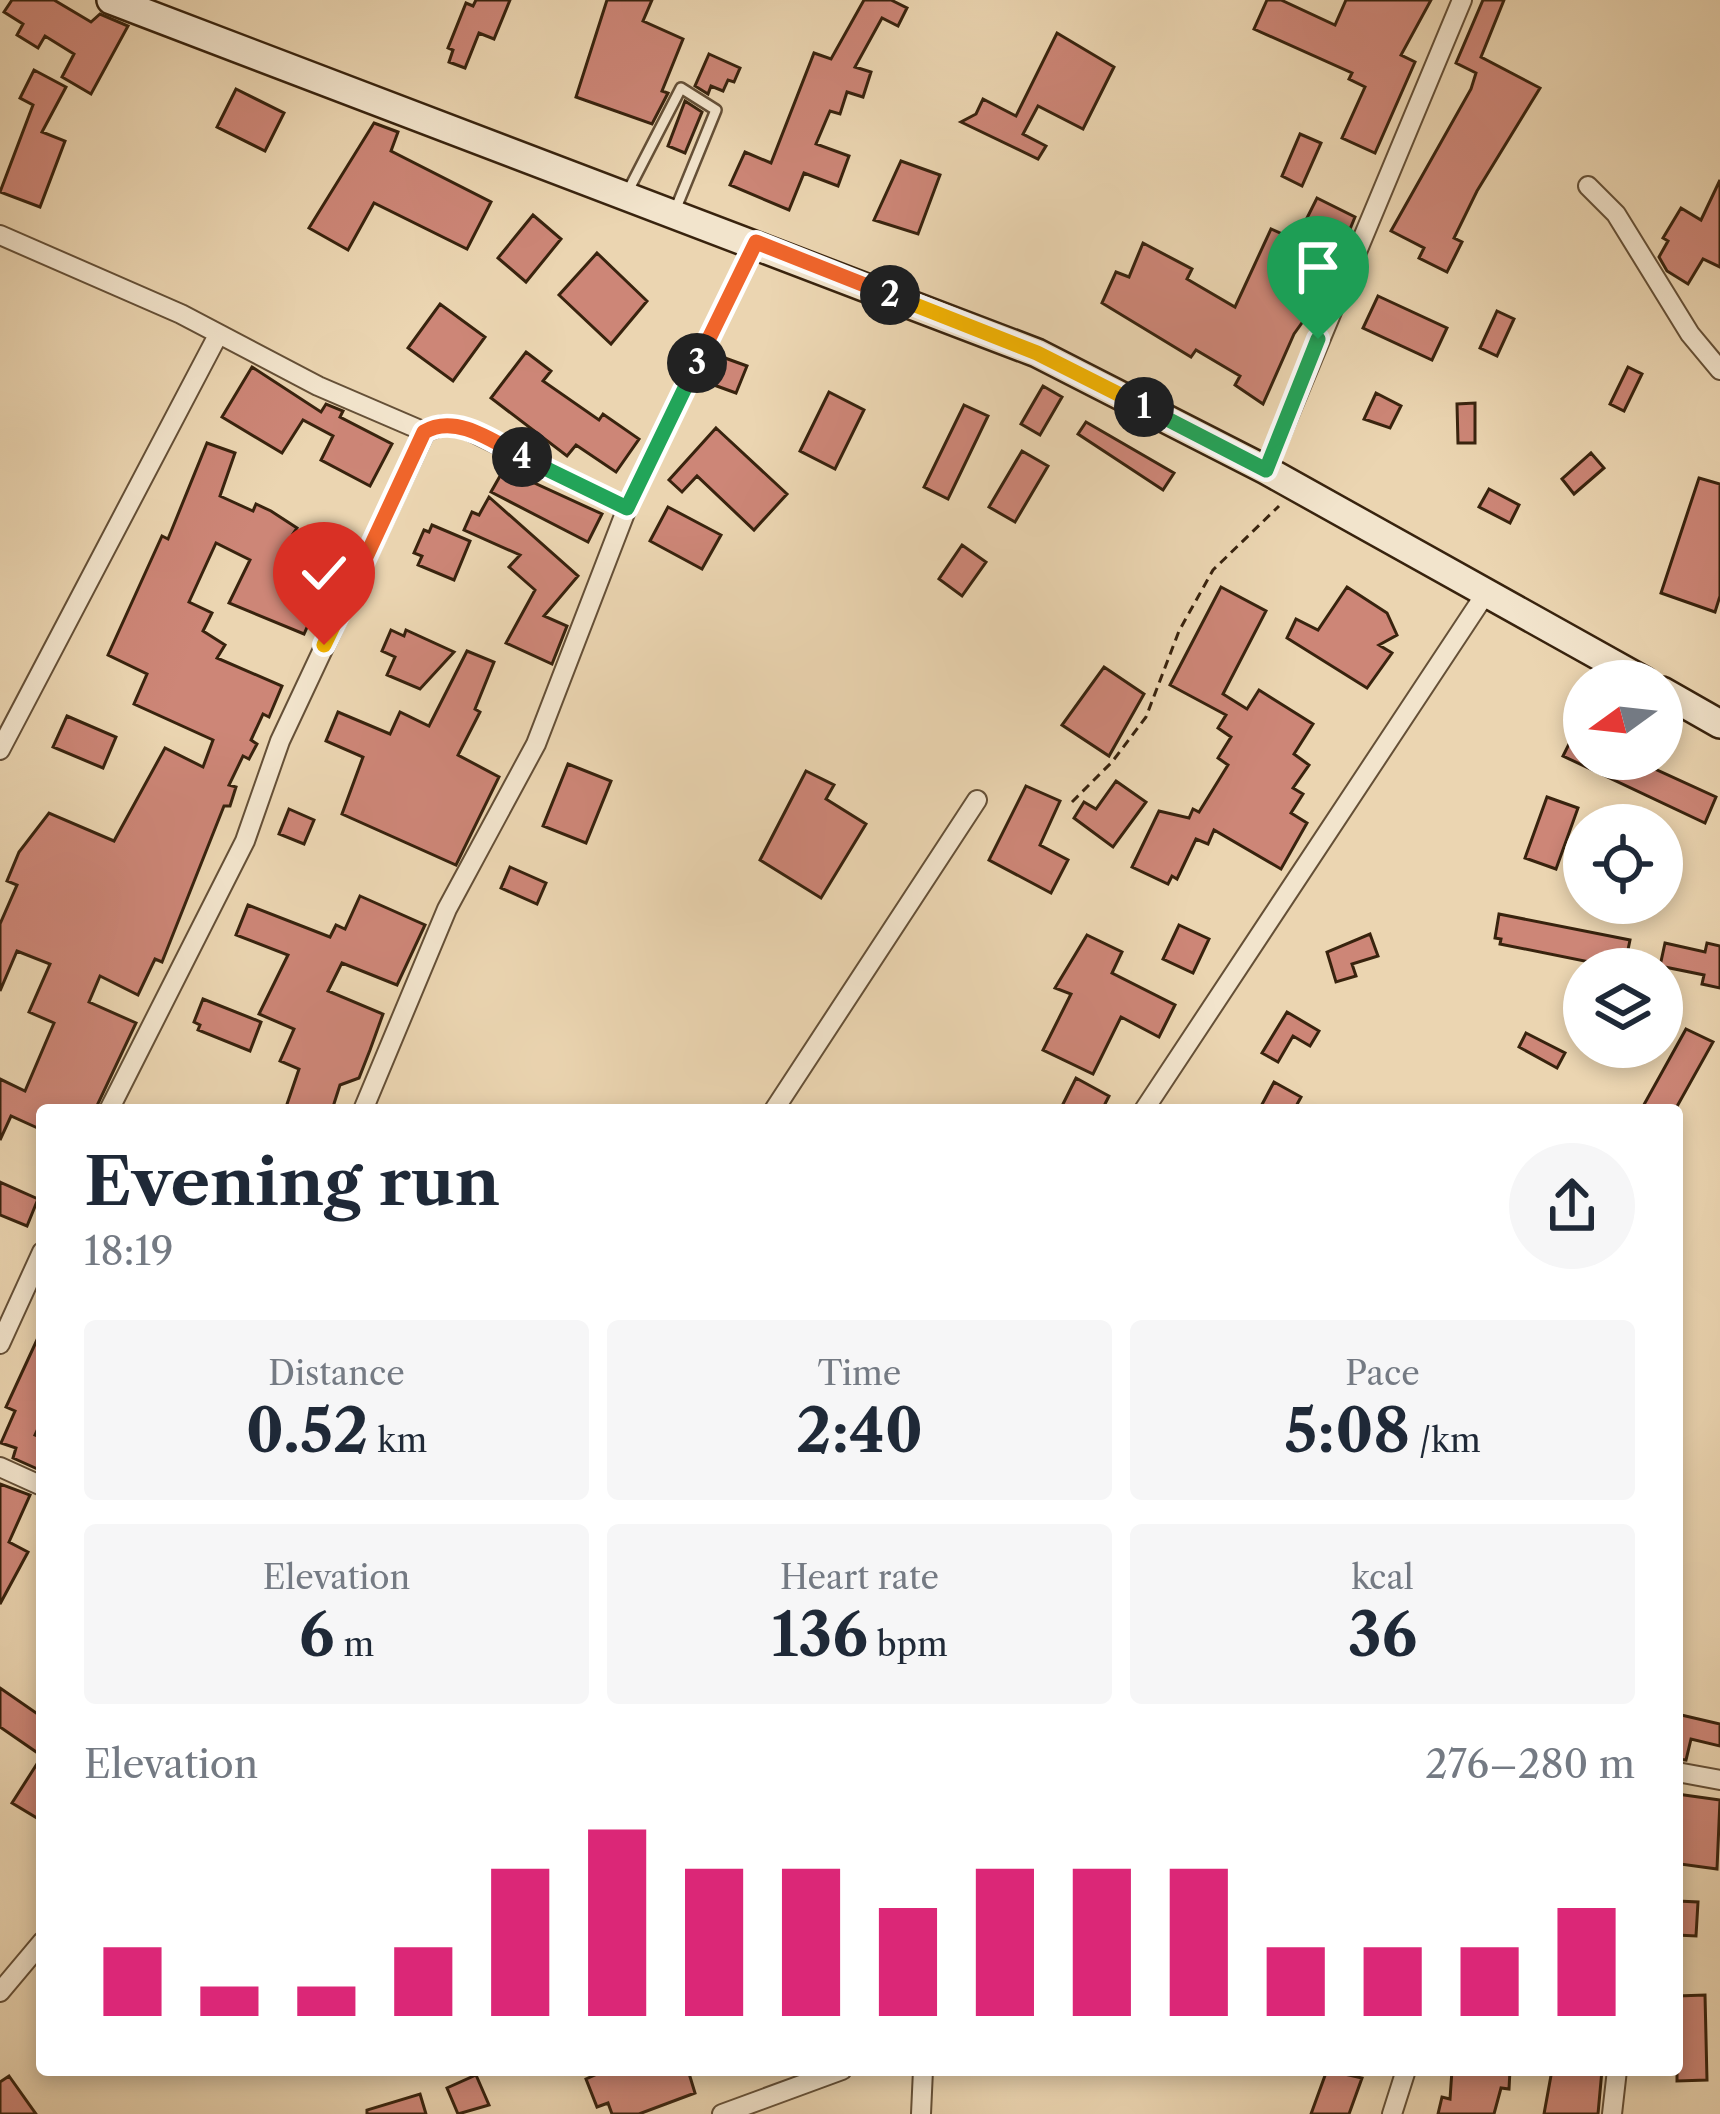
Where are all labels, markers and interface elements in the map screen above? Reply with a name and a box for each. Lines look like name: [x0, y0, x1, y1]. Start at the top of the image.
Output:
pin: [1267, 216, 1369, 339]
icon: arrive: [1285, 234, 1351, 300]
pin: 2: [860, 265, 920, 325]
text: 2: [880, 274, 900, 315]
pin: 3: [667, 333, 727, 393]
text: 3: [688, 342, 706, 383]
pin: 1: [1114, 377, 1174, 437]
text: 1: [1137, 386, 1151, 427]
pin: 4: [492, 427, 552, 487]
text: 4: [512, 436, 532, 477]
pin: [273, 522, 375, 645]
icon: check: [291, 540, 357, 606]
north arrow: [1563, 660, 1683, 780]
map controls: [1563, 660, 1683, 1068]
button: locate: [1563, 804, 1683, 924]
button: layers: [1563, 948, 1683, 1068]
text: Evening run: [84, 1141, 500, 1222]
button: share: [1509, 1143, 1635, 1269]
text: 18:19: [84, 1227, 174, 1275]
text: Distance: [268, 1353, 405, 1394]
text: Time: [818, 1353, 901, 1394]
text: Pace: [1345, 1353, 1420, 1394]
text: 0.52: [246, 1394, 369, 1468]
text: 2:40: [796, 1394, 923, 1468]
text: 5:08: [1284, 1394, 1410, 1468]
text: km: [369, 1420, 427, 1461]
text: /km: [1410, 1420, 1481, 1461]
text: Elevation: [263, 1557, 410, 1598]
text: Heart rate: [780, 1557, 939, 1598]
text: kcal: [1351, 1557, 1414, 1598]
text: 6: [299, 1598, 335, 1672]
text: 136: [771, 1598, 868, 1672]
text: 36: [1348, 1598, 1417, 1672]
text: m: [335, 1624, 374, 1665]
text: bpm: [868, 1624, 948, 1665]
text: Elevation: [84, 1740, 258, 1788]
text: 276–280 m: [1425, 1740, 1635, 1788]

